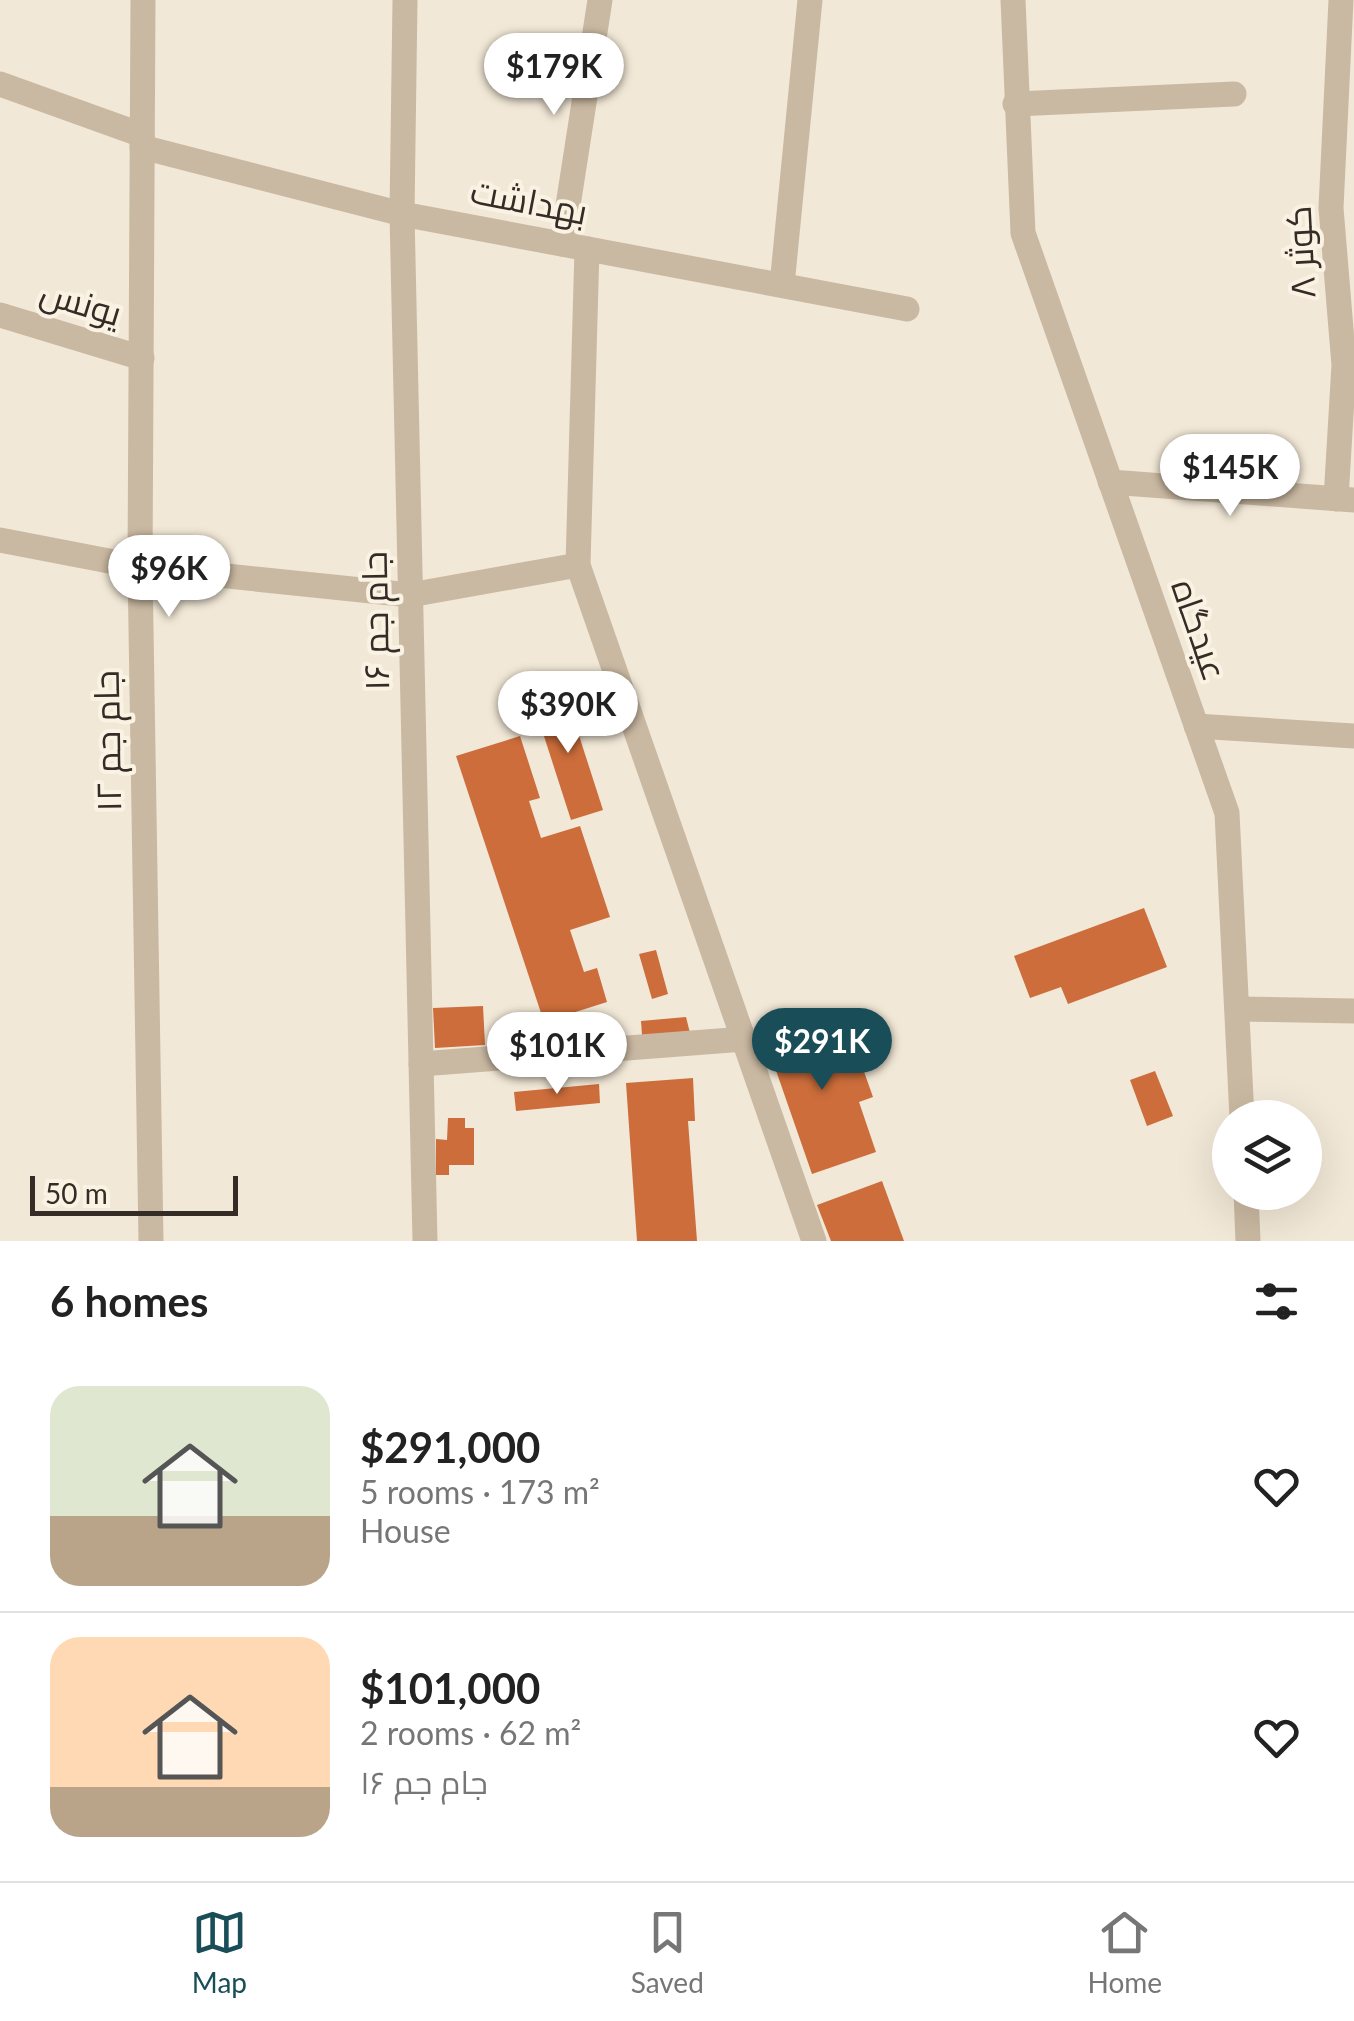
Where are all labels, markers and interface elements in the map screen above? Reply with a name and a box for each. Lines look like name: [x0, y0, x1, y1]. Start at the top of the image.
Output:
pin: $179K: [484, 33, 624, 118]
text: $179K: [506, 46, 602, 85]
street label: بهداشت: [467, 168, 591, 234]
street label: کوثر ۸: [1276, 205, 1323, 300]
street label: یونس: [35, 269, 127, 335]
pin: $145K: [1160, 434, 1300, 519]
text: $145K: [1182, 447, 1278, 486]
pin: $96K: [110, 535, 228, 620]
text: $96K: [130, 548, 208, 587]
street label: جام جم ۱۶: [352, 551, 401, 691]
street label: عیدگاه: [1164, 573, 1238, 685]
street label: جام جم ۱۲: [84, 670, 133, 812]
pin: $390K: [498, 671, 638, 756]
text: $390K: [520, 684, 616, 723]
pin: $291K: [752, 1008, 892, 1093]
pin: $101K: [487, 1012, 627, 1097]
text: $291K: [774, 1021, 870, 1060]
text: $101K: [509, 1025, 605, 1064]
map controls: [1212, 1100, 1322, 1210]
button: layers: [1212, 1100, 1322, 1210]
scale bar: [30, 1171, 238, 1216]
text: 50 m: [45, 1176, 108, 1210]
icon: filters: [1249, 1274, 1304, 1329]
text: 6 homes: [50, 1276, 208, 1326]
text: $291,000: [360, 1422, 540, 1472]
icon: home: [130, 1426, 250, 1546]
icon: heart: [1249, 1459, 1304, 1514]
text: 5 rooms · 173 m²: [360, 1472, 600, 1511]
text: House: [360, 1511, 451, 1550]
text: $101,000: [360, 1663, 540, 1713]
icon: home: [130, 1677, 250, 1797]
icon: heart: [1249, 1710, 1304, 1765]
text: 2 rooms · 62 m²: [360, 1713, 581, 1752]
text: جام جم ۱۶: [360, 1762, 488, 1801]
tab: Map: [192, 1905, 247, 1999]
tab: Saved: [631, 1905, 704, 1999]
tab: Home: [1088, 1905, 1162, 1999]

